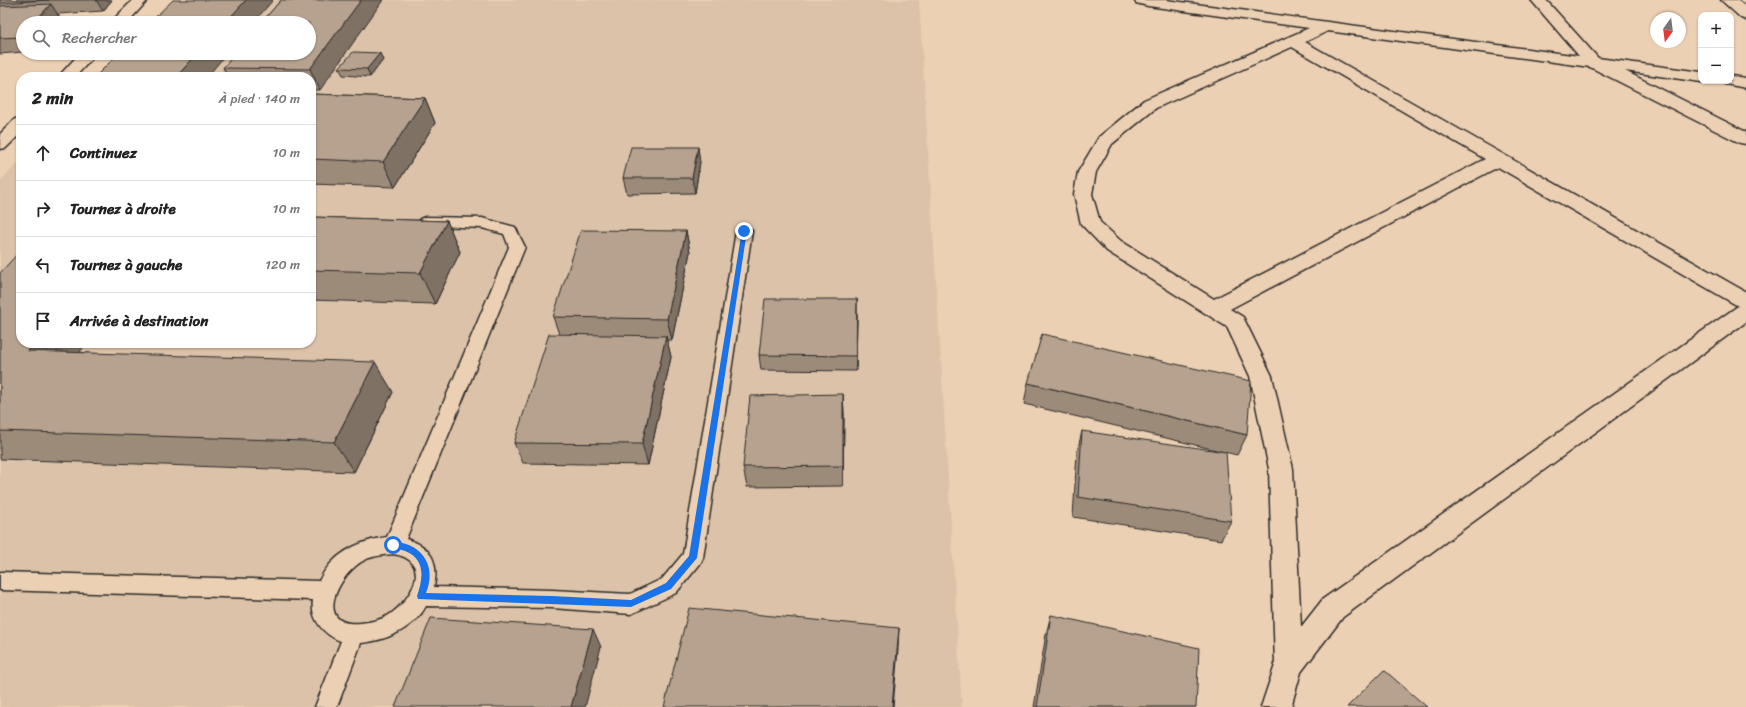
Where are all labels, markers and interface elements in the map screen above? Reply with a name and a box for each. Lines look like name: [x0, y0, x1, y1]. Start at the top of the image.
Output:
north arrow: [1650, 12, 1686, 48]
map controls: [1698, 12, 1734, 84]
button: +: [1698, 12, 1734, 48]
search box: [16, 16, 316, 60]
text: Rechercher: [62, 25, 137, 51]
icon: search: [30, 27, 52, 49]
button: −: [1698, 48, 1734, 84]
text: 2 min: [32, 83, 73, 113]
text: À pied · 140 m: [219, 87, 300, 110]
text: Continuez: [70, 140, 137, 166]
text: 10 m: [273, 141, 300, 164]
icon: ahead: [32, 142, 54, 164]
text: Tournez à droite: [70, 196, 176, 222]
text: 10 m: [273, 197, 300, 220]
icon: right: [32, 198, 54, 220]
route end: [735, 222, 753, 240]
text: Tournez à gauche: [70, 252, 182, 278]
text: 120 m: [265, 253, 300, 276]
icon: left: [32, 254, 54, 276]
text: Arrivée à destination: [70, 308, 208, 334]
icon: arrive: [32, 310, 54, 332]
route start: [384, 536, 402, 554]

